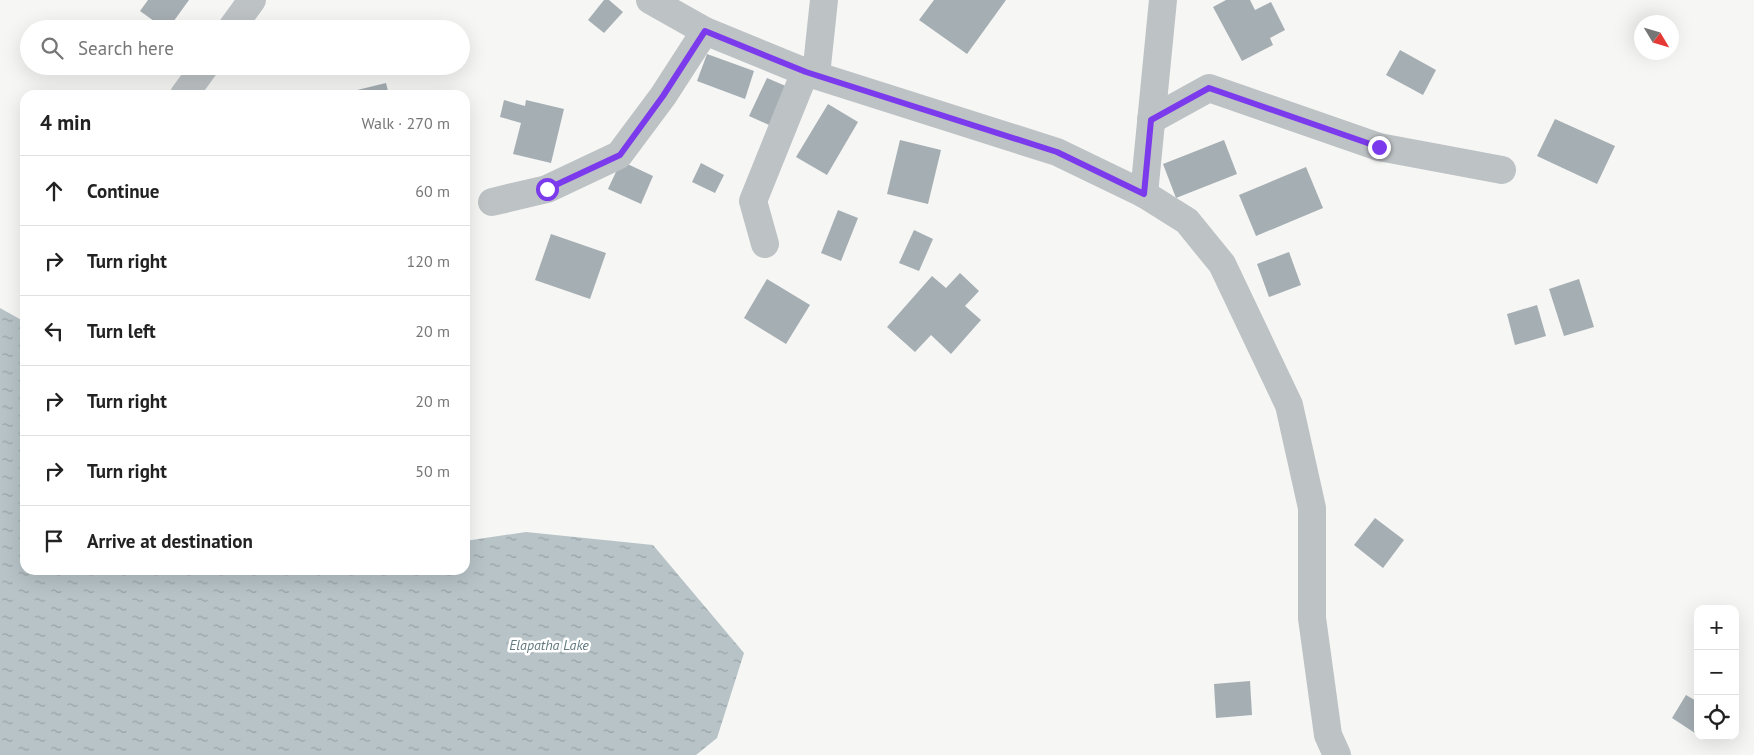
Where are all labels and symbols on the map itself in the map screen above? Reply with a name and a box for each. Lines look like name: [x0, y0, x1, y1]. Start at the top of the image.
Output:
north arrow: [1634, 15, 1679, 60]
route end: [1368, 136, 1391, 159]
route start: [536, 178, 559, 201]
water label: Elapatha Lake: [509, 636, 589, 654]

